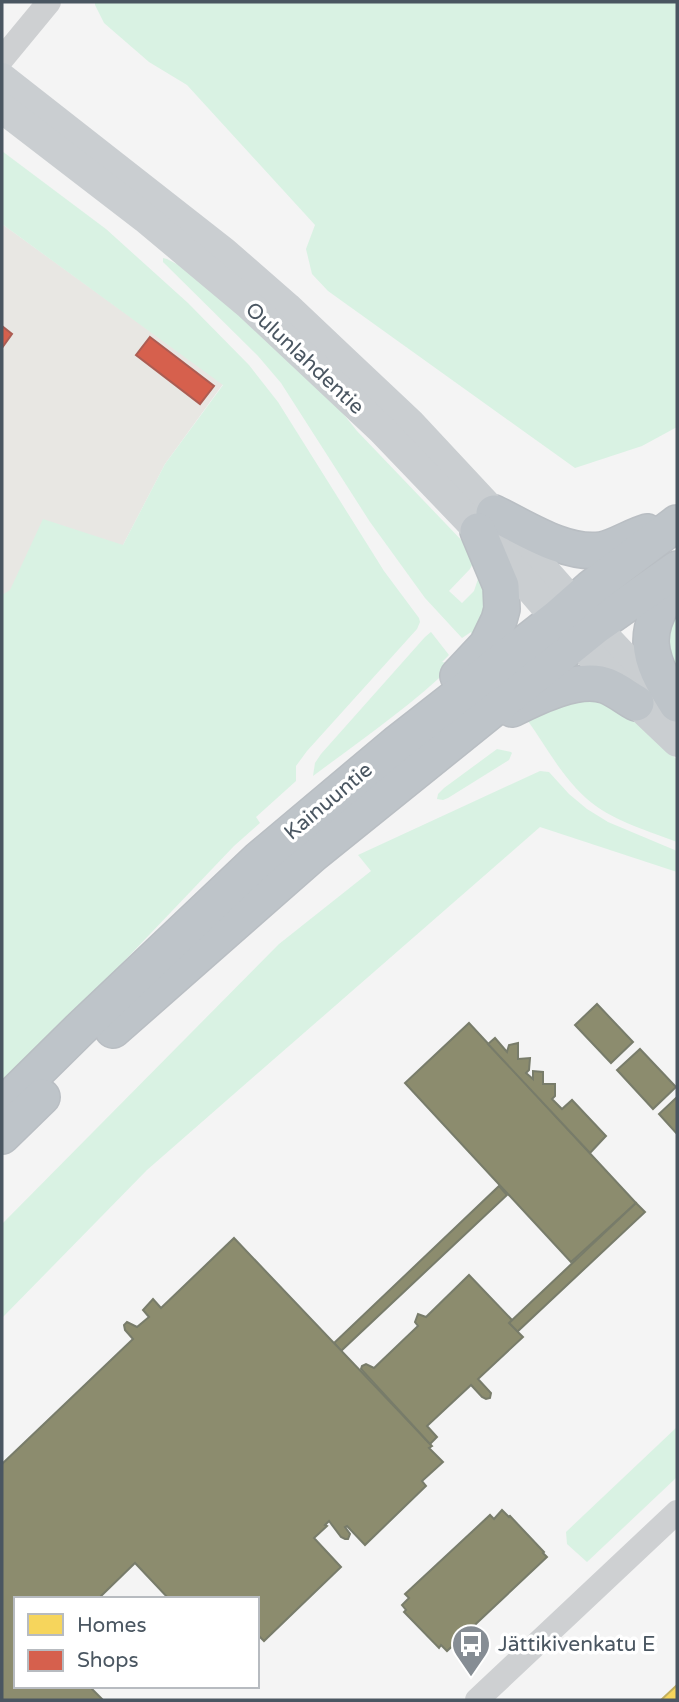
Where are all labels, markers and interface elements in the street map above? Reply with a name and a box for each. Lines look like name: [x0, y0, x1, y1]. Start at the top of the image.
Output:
street label: Oulunlahdentie: [240, 297, 369, 420]
street label: Kainuuntie: [279, 757, 377, 845]
legend: [14, 1597, 259, 1688]
text: Homes: [77, 1613, 147, 1638]
bus stop icon: Jättikivenkatu E: [450, 1623, 492, 1678]
place label: Jättikivenkatu E: [498, 1632, 655, 1657]
text: Shops: [77, 1648, 139, 1673]

